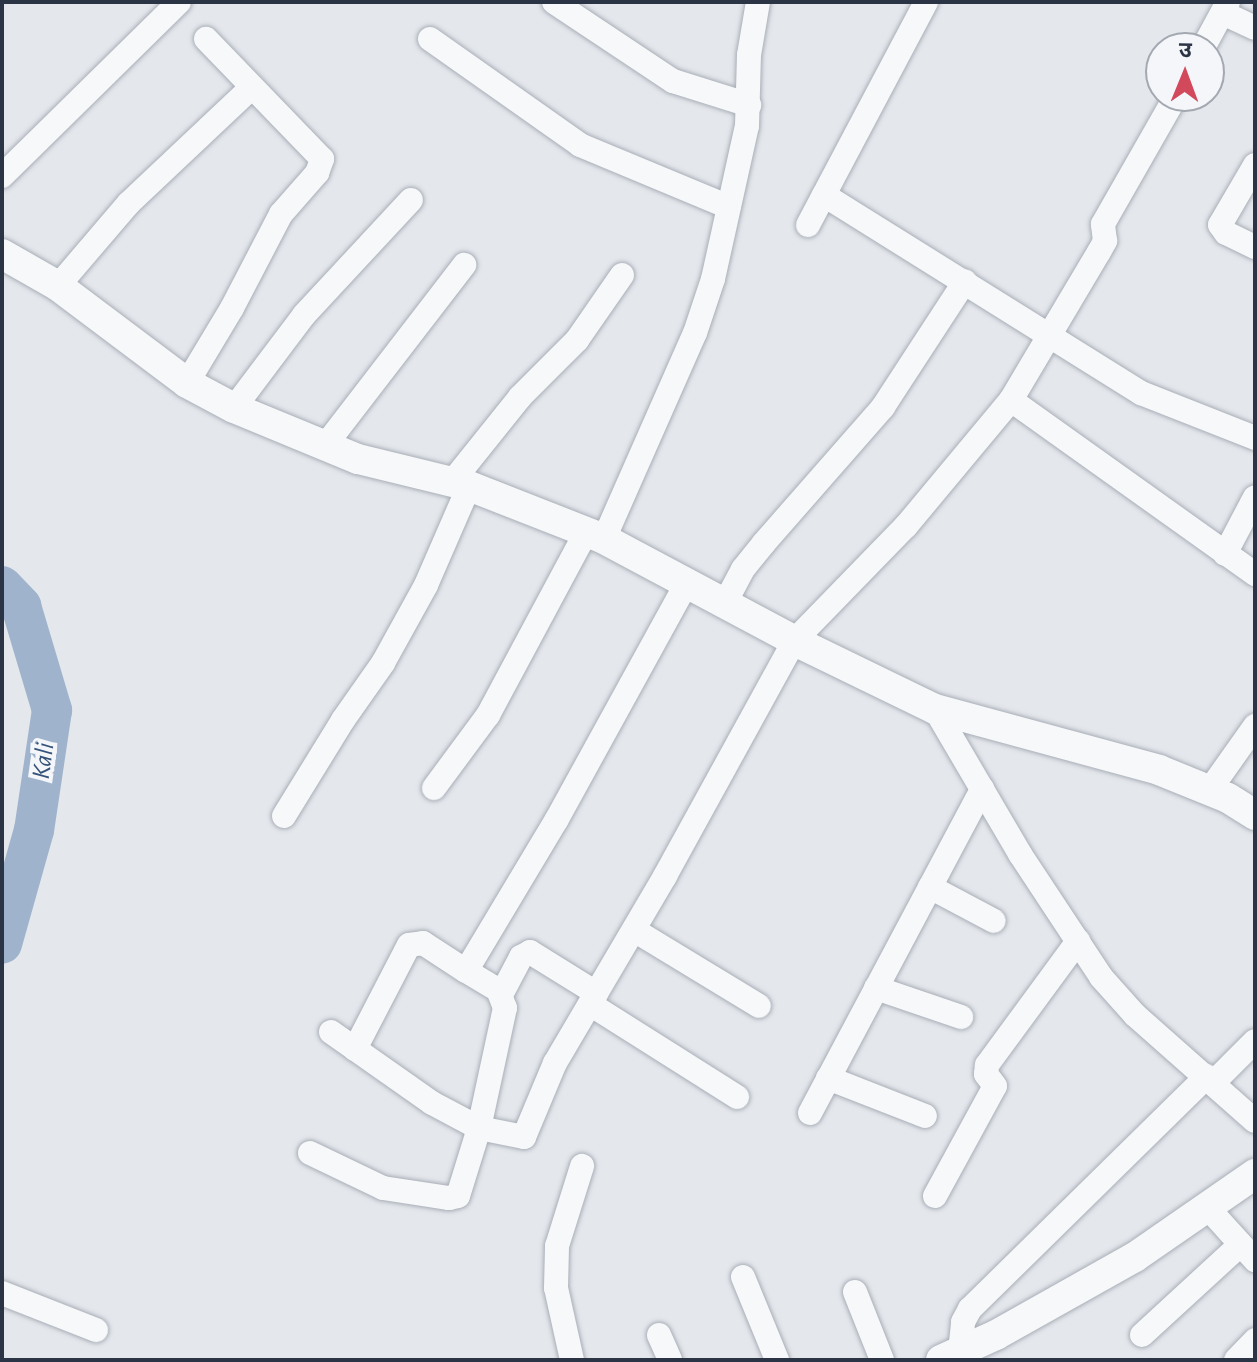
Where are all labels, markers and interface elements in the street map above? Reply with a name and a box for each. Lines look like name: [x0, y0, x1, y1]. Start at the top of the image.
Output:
north arrow: [1145, 32, 1225, 112]
text: उ: [1179, 39, 1192, 61]
water label: Kali: [26, 741, 62, 781]

